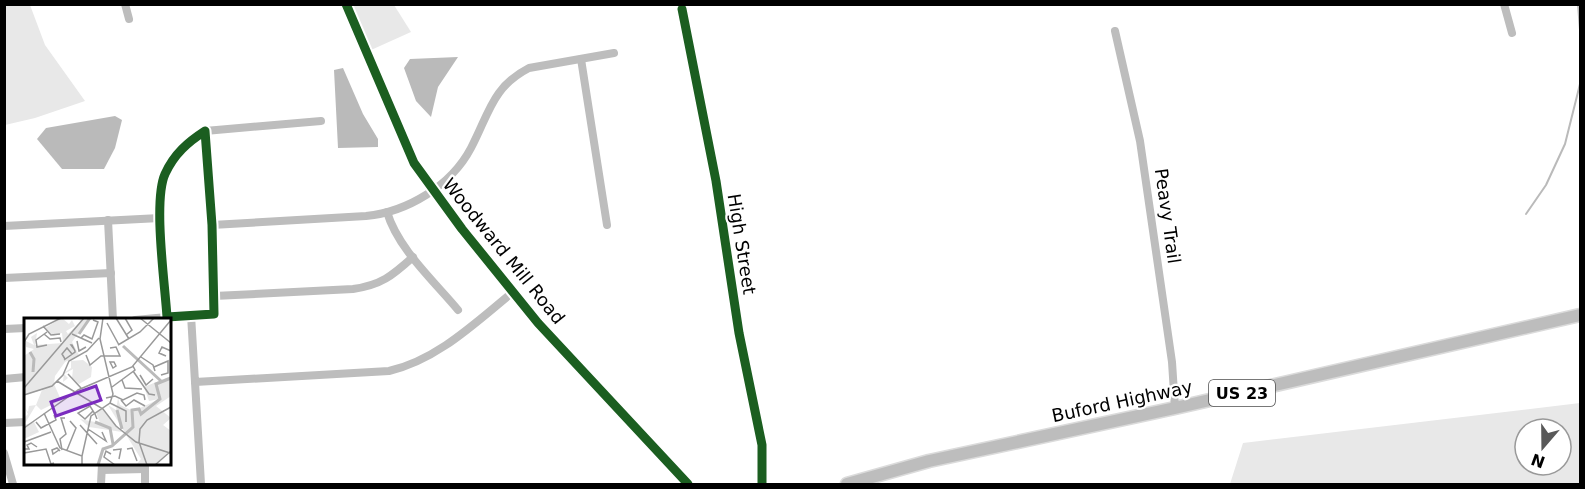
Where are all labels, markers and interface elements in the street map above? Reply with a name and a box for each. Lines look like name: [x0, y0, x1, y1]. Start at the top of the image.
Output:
street label: Peavy Trail: [1151, 167, 1185, 265]
street label: Woodward Mill Road: [439, 174, 569, 328]
street label: High Street: [724, 192, 760, 296]
inset map: [24, 318, 171, 465]
street label: Buford Highway: [1050, 376, 1195, 426]
road number: US 23: [1209, 380, 1275, 406]
north arrow: [1513, 417, 1573, 477]
text: N: [1528, 449, 1548, 472]

